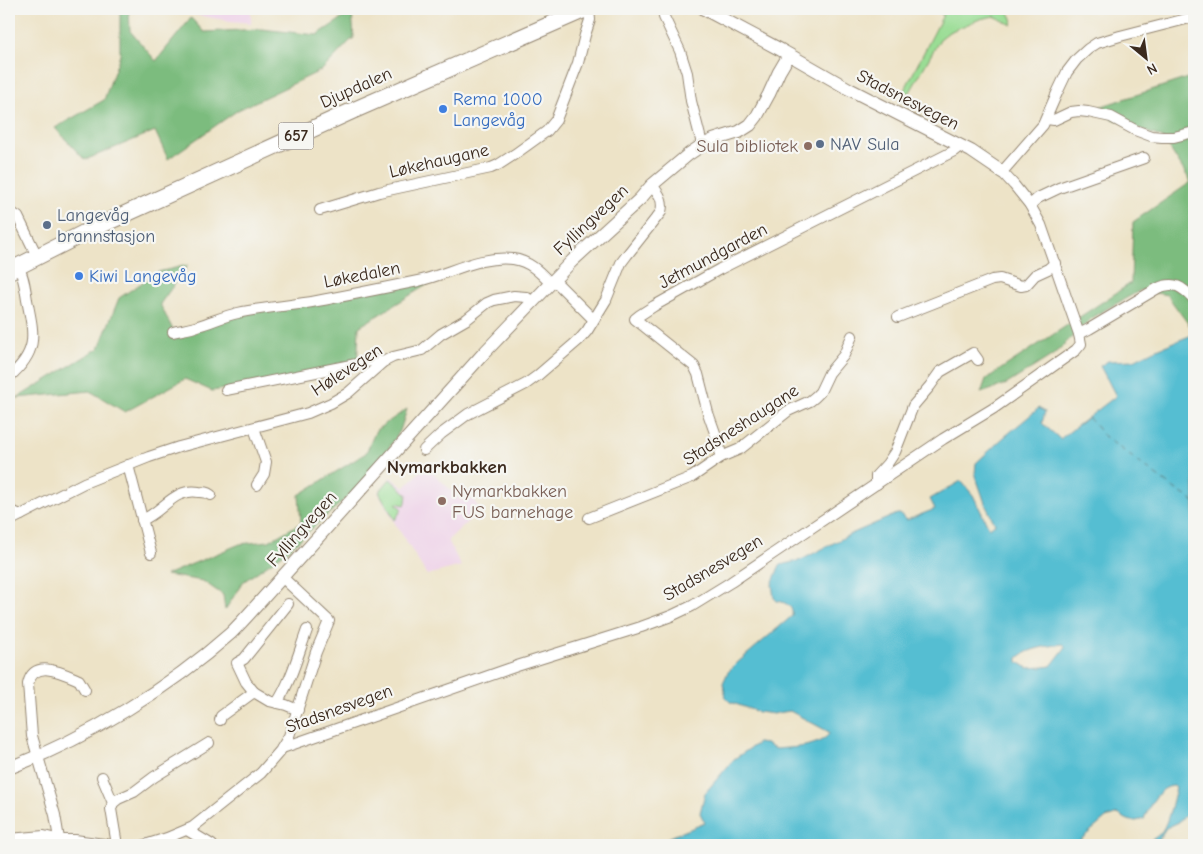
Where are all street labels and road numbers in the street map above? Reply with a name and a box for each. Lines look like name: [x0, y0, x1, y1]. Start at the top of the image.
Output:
street label: Djupdalen: [317, 63, 395, 113]
street label: Stadsnesvegen: [853, 65, 963, 135]
road number: 657: [278, 122, 314, 150]
street label: Løkehaugane: [387, 139, 491, 183]
street label: Fyllingvegen: [549, 180, 633, 260]
street label: Jetmundgarden: [655, 219, 771, 293]
street label: Løkedalen: [322, 257, 402, 293]
street label: Hølevegen: [308, 339, 386, 401]
street label: Stadsneshaugane: [679, 380, 803, 470]
street label: Fyllingvegen: [263, 487, 341, 571]
street label: Stadsnesvegen: [660, 530, 766, 606]
street label: Stadsnesvegen: [283, 680, 395, 738]

